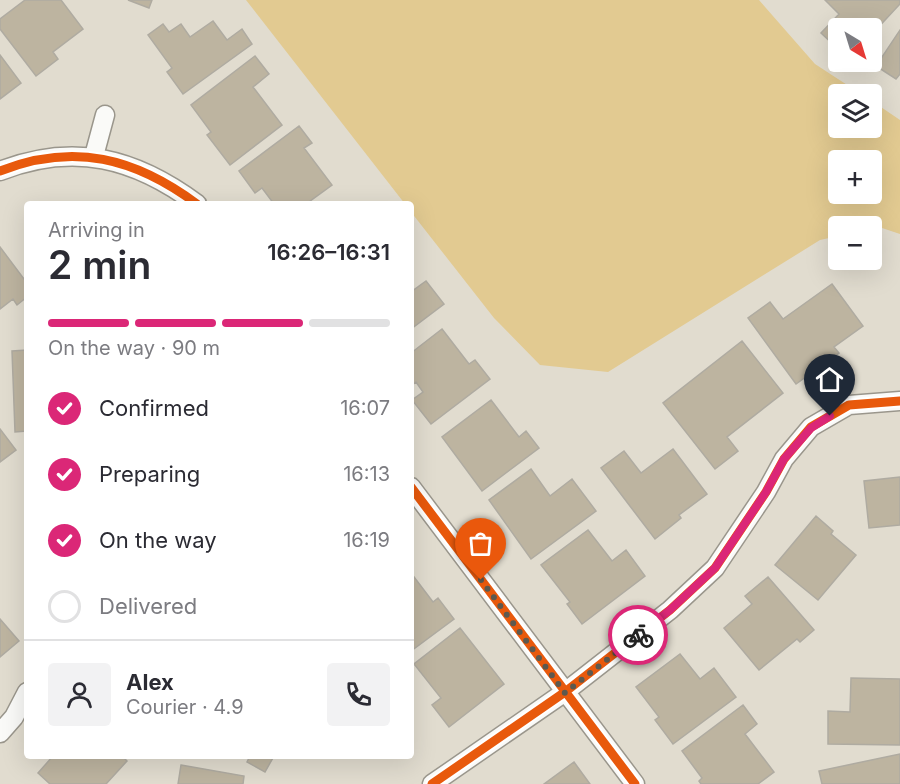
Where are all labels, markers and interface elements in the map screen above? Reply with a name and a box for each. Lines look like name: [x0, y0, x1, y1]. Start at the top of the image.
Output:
north arrow: [828, 18, 882, 72]
map controls: [828, 18, 882, 270]
button: layers: [828, 84, 882, 138]
button: +: [828, 150, 882, 204]
button: −: [828, 216, 882, 270]
text: Arriving in: [48, 218, 145, 242]
text: 16:26–16:31: [267, 239, 390, 265]
text: 2 min: [48, 241, 151, 288]
text: On the way · 90 m: [48, 336, 220, 360]
pin: [804, 354, 855, 416]
icon: home: [813, 363, 846, 396]
icon: check: [48, 392, 81, 425]
text: Confirmed: [99, 395, 209, 421]
text: 16:07: [340, 396, 390, 420]
icon: check: [48, 458, 81, 491]
text: Preparing: [99, 461, 200, 487]
text: 16:13: [343, 462, 390, 486]
pin: [455, 518, 506, 580]
icon: check: [48, 524, 81, 557]
text: On the way: [99, 527, 217, 553]
icon: bag: [464, 527, 497, 560]
text: 16:19: [343, 528, 390, 552]
text: Delivered: [99, 593, 197, 619]
courier: [608, 605, 668, 665]
icon: bike: [622, 619, 655, 652]
button: person: [48, 663, 111, 726]
button: phone: [327, 663, 390, 726]
text: Alex: [126, 669, 174, 695]
text: Courier · 4.9: [126, 695, 244, 719]

